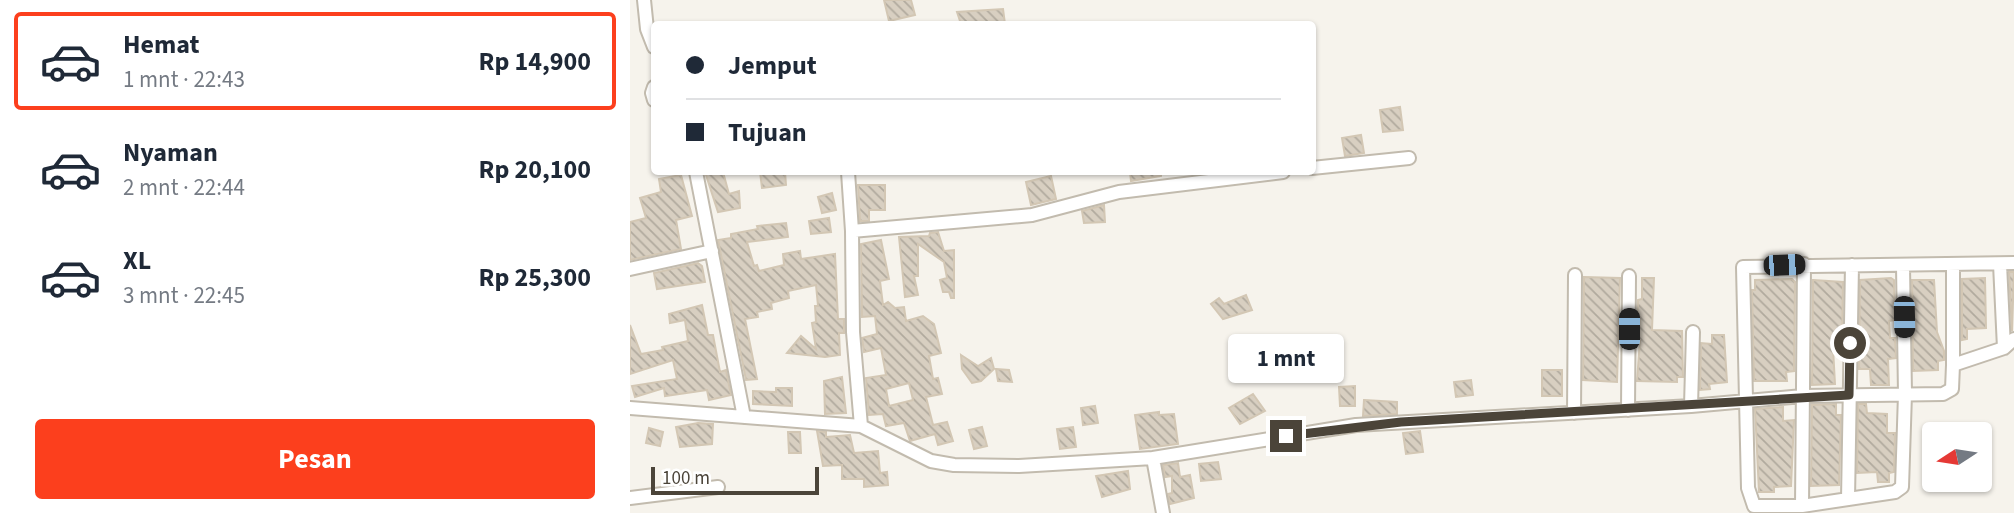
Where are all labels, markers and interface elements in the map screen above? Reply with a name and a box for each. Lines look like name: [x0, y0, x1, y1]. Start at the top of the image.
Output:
text: Hemat: [123, 26, 199, 63]
icon: car: [39, 30, 102, 93]
text: Rp 14,900: [479, 43, 591, 80]
text: Jemput: [728, 47, 817, 84]
text: 1 mnt · 22:43: [123, 63, 245, 96]
text: Tujuan: [728, 114, 807, 151]
text: Nyaman: [123, 134, 218, 171]
icon: car: [39, 138, 102, 201]
text: Rp 20,100: [479, 151, 591, 188]
text: 2 mnt · 22:44: [123, 171, 245, 204]
text: XL: [123, 242, 151, 279]
icon: car: [39, 246, 102, 309]
car: [1763, 254, 1806, 276]
text: Rp 25,300: [479, 259, 591, 296]
text: 3 mnt · 22:45: [123, 279, 245, 312]
car: [1894, 296, 1915, 338]
car: [1619, 308, 1640, 350]
route start: [1834, 327, 1866, 359]
callout: 1 mnt: [1228, 334, 1344, 384]
text: 1 mnt: [1257, 342, 1315, 375]
button: Pesan: [35, 419, 595, 499]
route end: [1270, 420, 1302, 452]
north arrow: [1922, 422, 1992, 492]
map controls: [1922, 422, 1992, 492]
scale bar: [651, 464, 819, 496]
text: 100 m: [662, 465, 710, 492]

